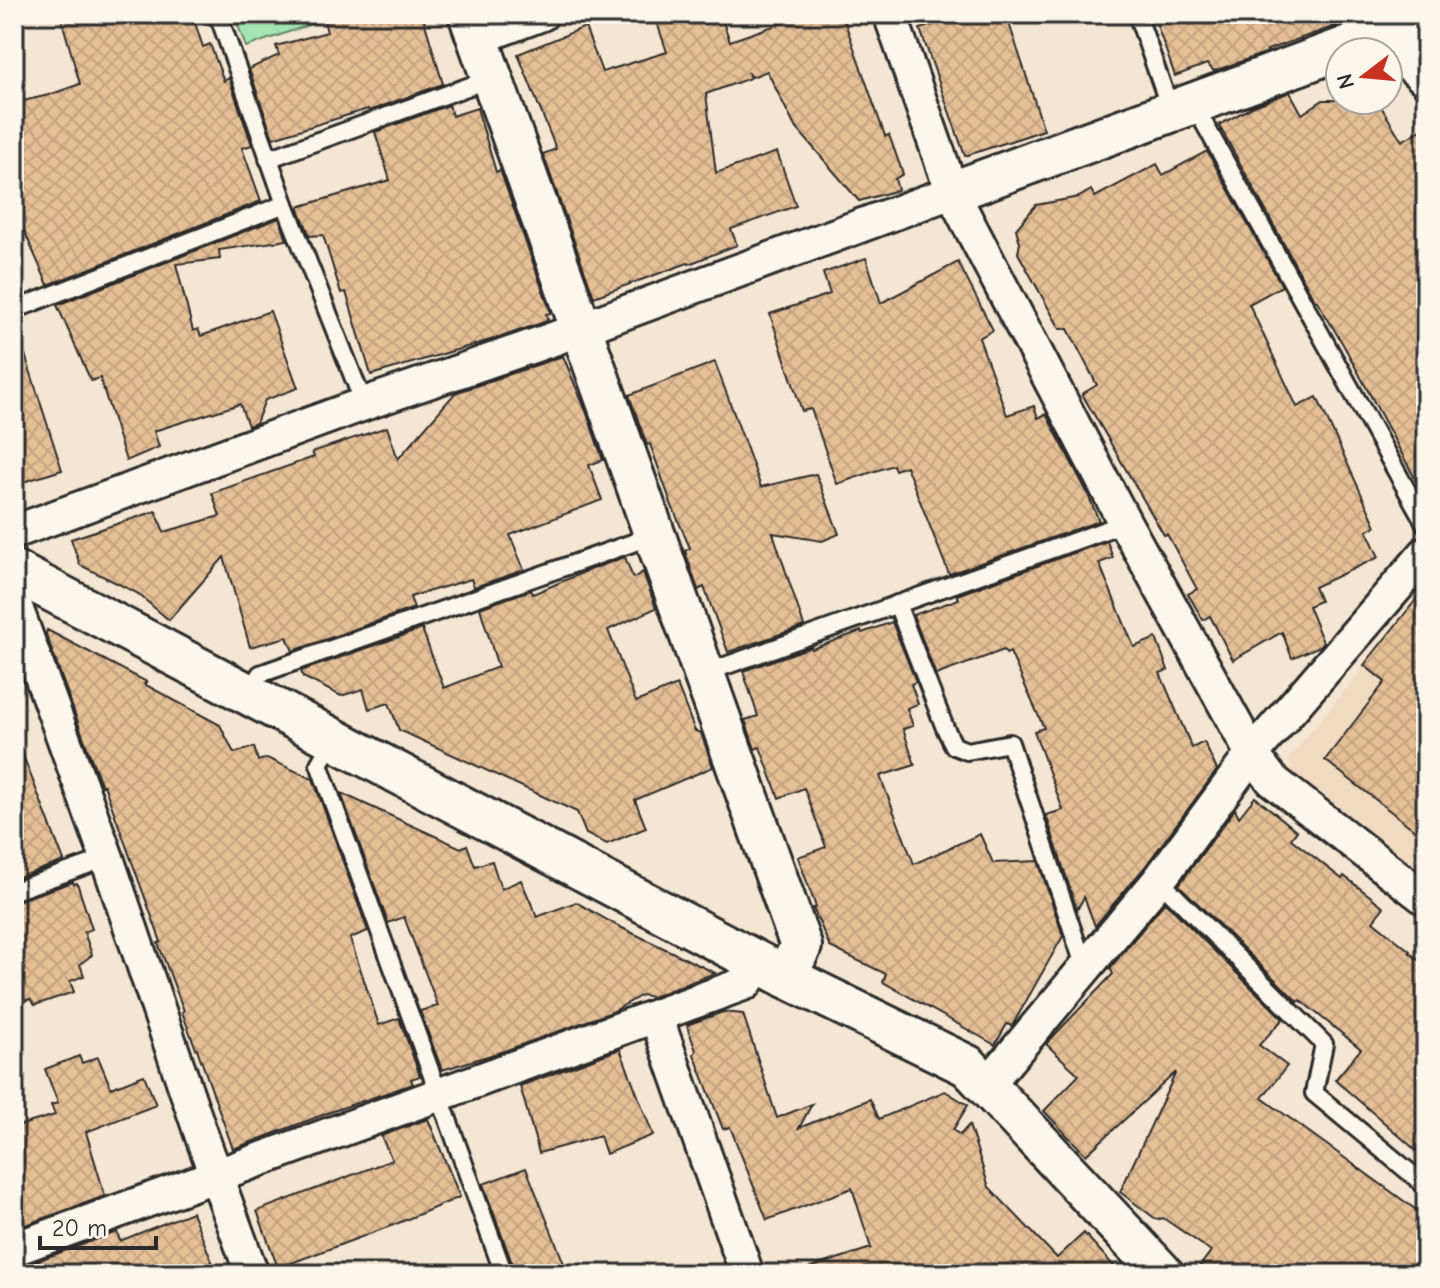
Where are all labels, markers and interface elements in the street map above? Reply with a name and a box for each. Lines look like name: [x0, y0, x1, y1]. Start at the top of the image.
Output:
north arrow: [1324, 36, 1404, 116]
text: N: [1331, 71, 1360, 92]
scale bar: [40, 1200, 156, 1250]
text: 20 m: [52, 1214, 107, 1242]

